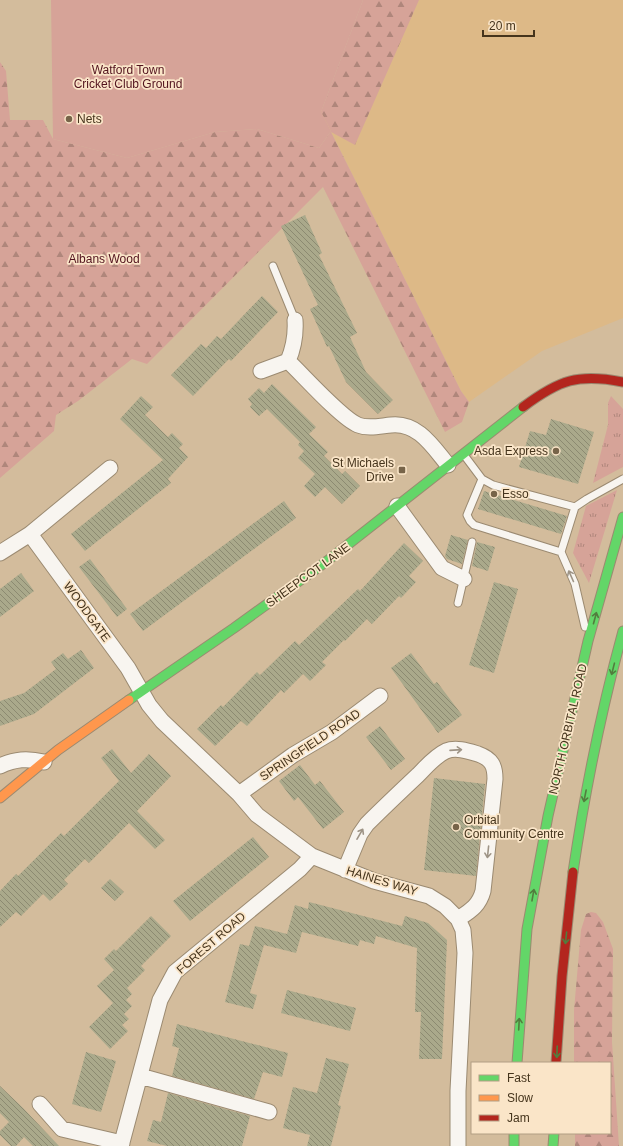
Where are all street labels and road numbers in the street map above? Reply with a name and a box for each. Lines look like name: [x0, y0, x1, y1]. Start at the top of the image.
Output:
street label: SHEEPCOT LANE: [263, 540, 353, 610]
street label: WOODGATE: [61, 579, 113, 645]
street label: NORTH ORBITAL ROAD: [546, 662, 590, 796]
street label: SPRINGFIELD ROAD: [257, 706, 363, 784]
street label: HAINES WAY: [345, 863, 419, 899]
street label: FOREST ROAD: [174, 909, 248, 977]

